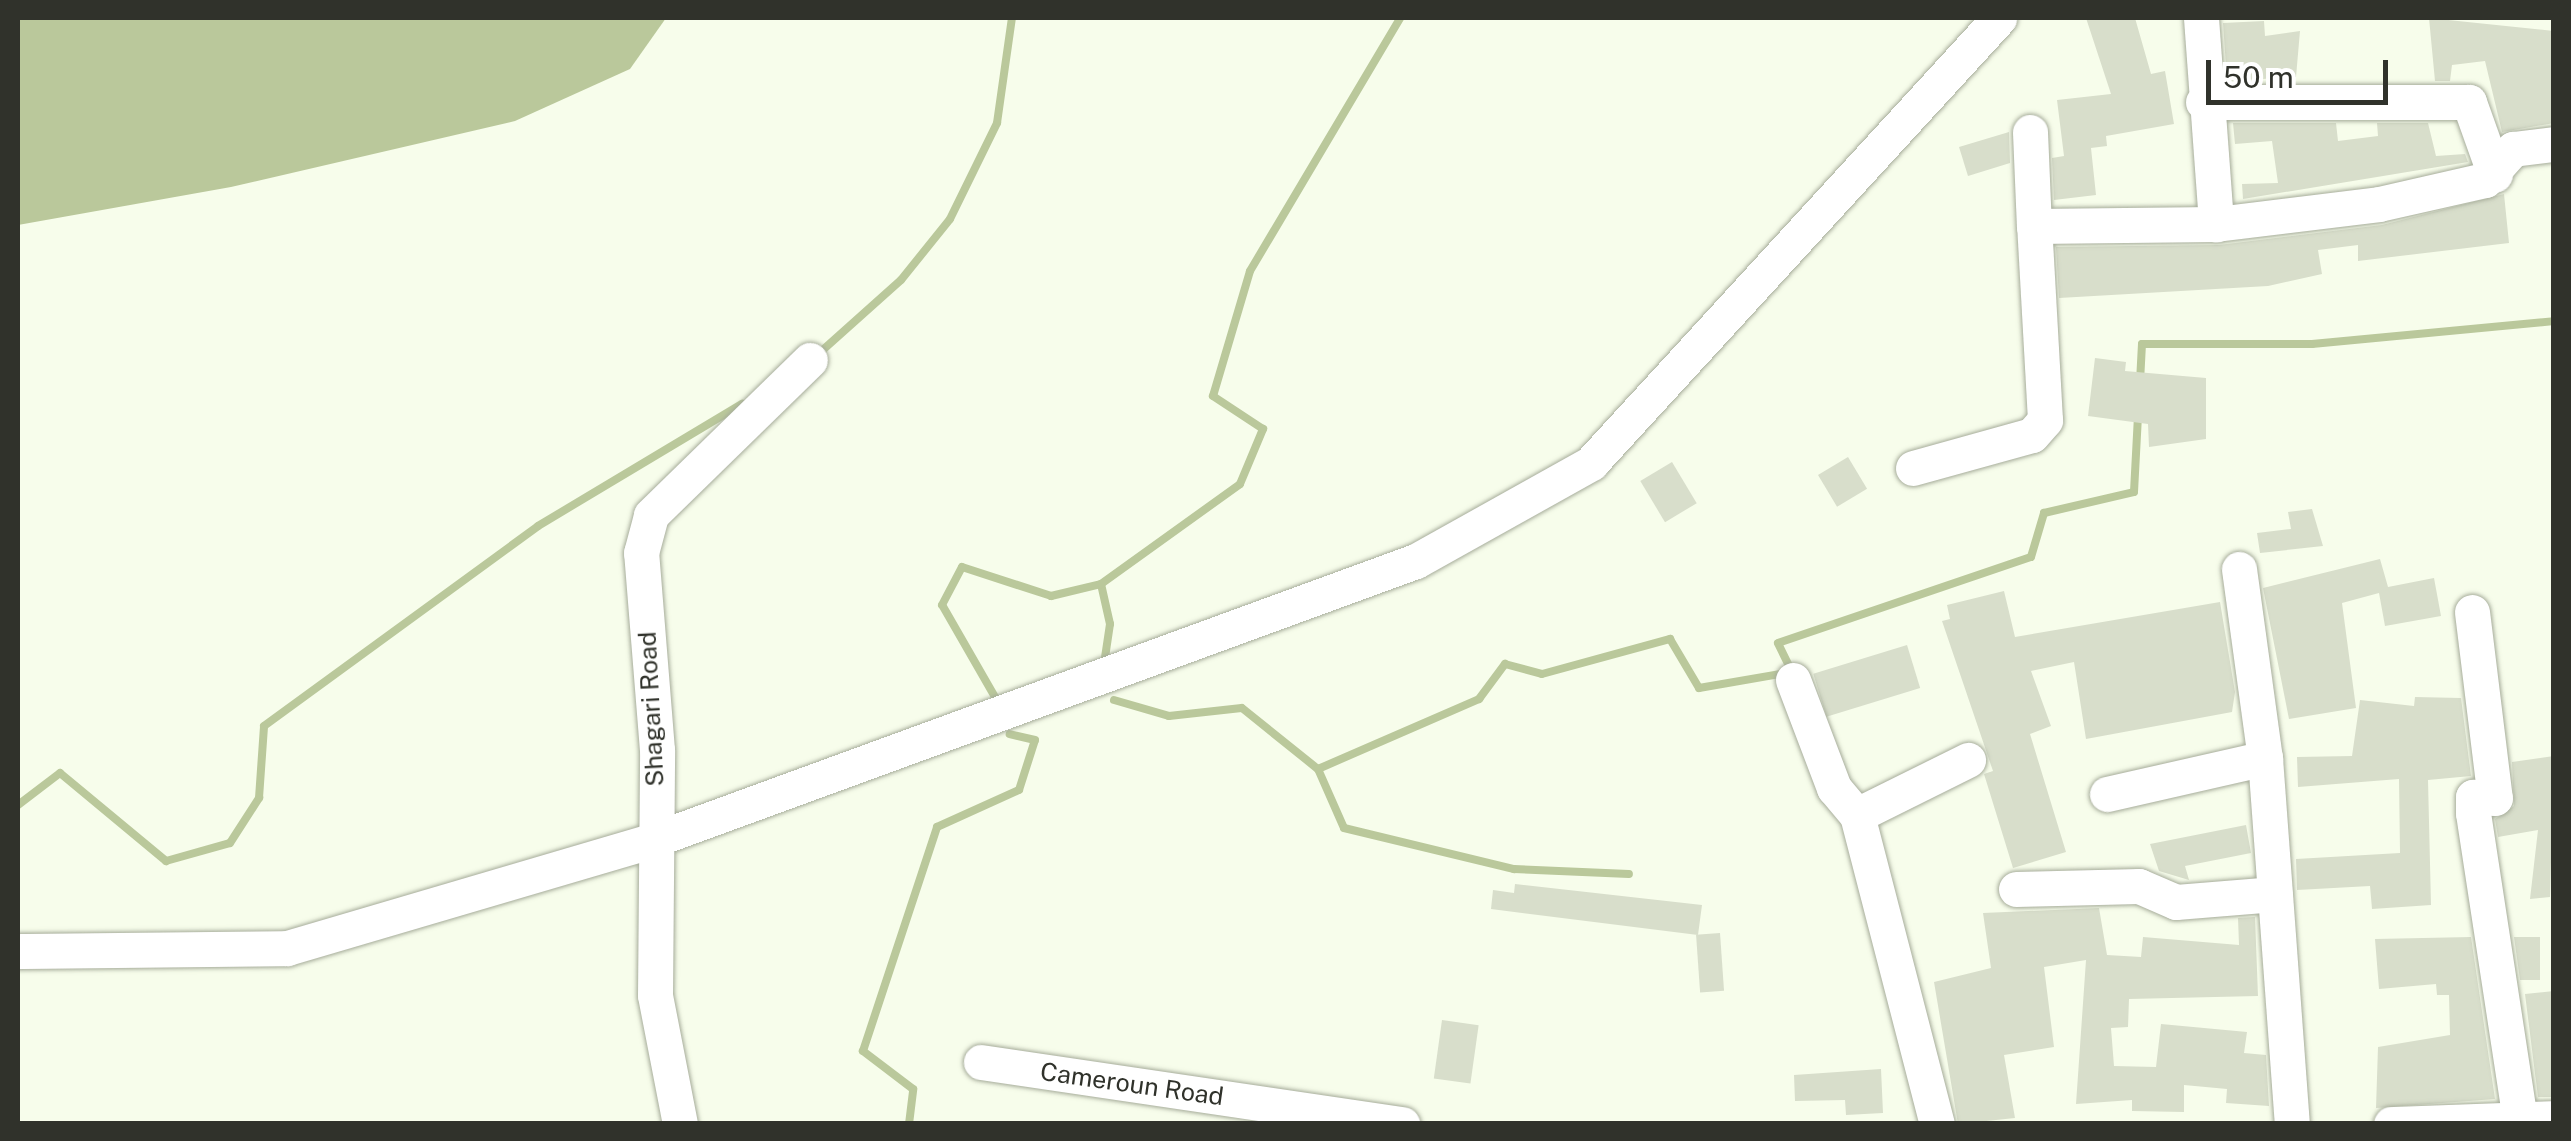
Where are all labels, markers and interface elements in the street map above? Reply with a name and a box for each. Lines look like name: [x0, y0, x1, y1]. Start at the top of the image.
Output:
scale bar: [2211, 40, 2394, 102]
text: 50 m: [2223, 59, 2294, 95]
street label: Shagari Road: [632, 631, 670, 787]
street label: Cameroun Road: [1038, 1056, 1226, 1112]

